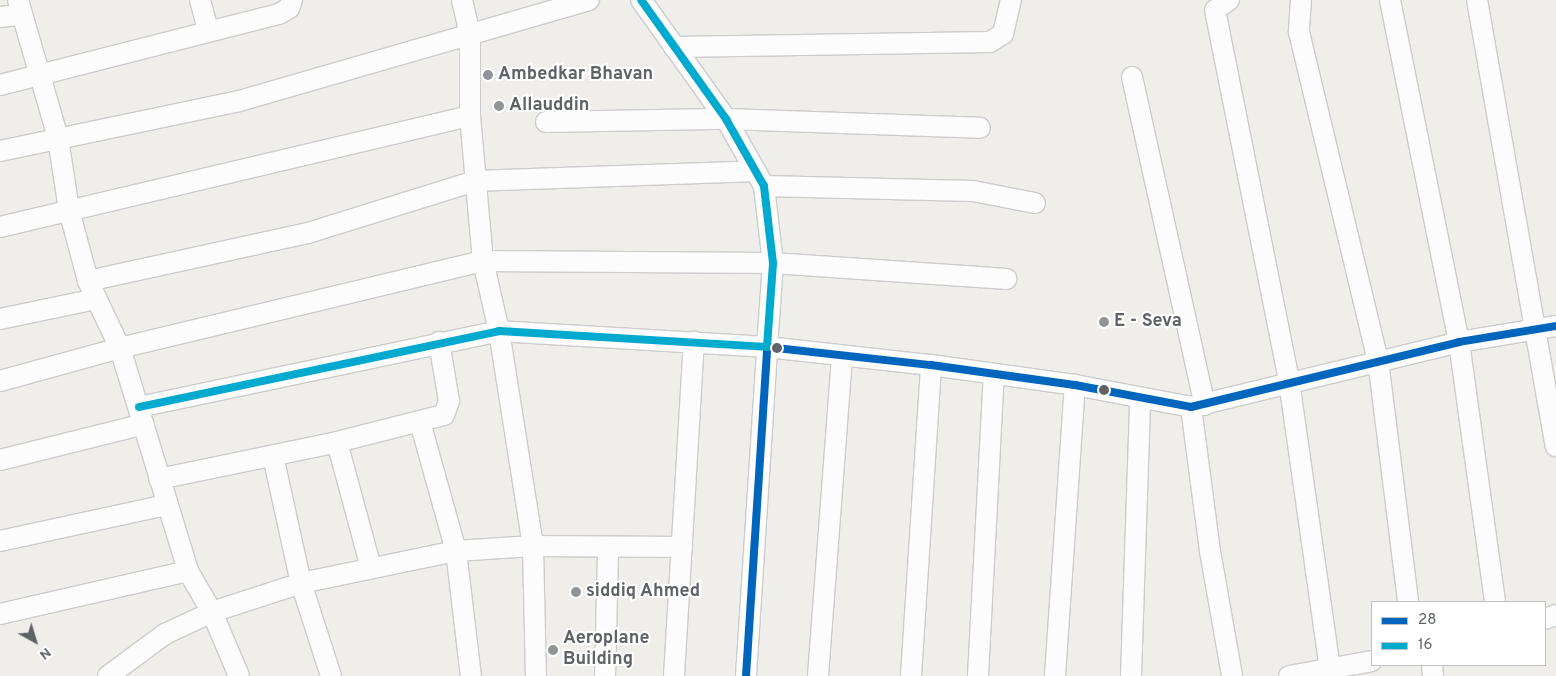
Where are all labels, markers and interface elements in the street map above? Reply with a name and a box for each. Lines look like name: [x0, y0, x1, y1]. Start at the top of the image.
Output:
place label: Ambedkar Bhavan: [498, 64, 653, 86]
marker: Ambedkar Bhavan: [482, 69, 494, 81]
place label: Allauddin: [509, 95, 589, 117]
marker: Allauddin: [493, 100, 505, 112]
place label: E - Seva: [1114, 311, 1182, 333]
marker: E - Seva: [1098, 316, 1110, 328]
unlabelled marker: [772, 343, 782, 353]
unlabelled marker: [1099, 385, 1109, 395]
place label: siddiq Ahmed: [586, 581, 701, 603]
marker: siddiq Ahmed: [570, 586, 582, 598]
legend: [1371, 601, 1546, 666]
text: 28: [1418, 611, 1436, 630]
north arrow: [10, 616, 60, 666]
place label: Aeroplane Building: [563, 629, 649, 672]
text: 16: [1418, 636, 1433, 655]
text: N: [35, 643, 54, 663]
marker: Aeroplane Building: [547, 644, 559, 656]

